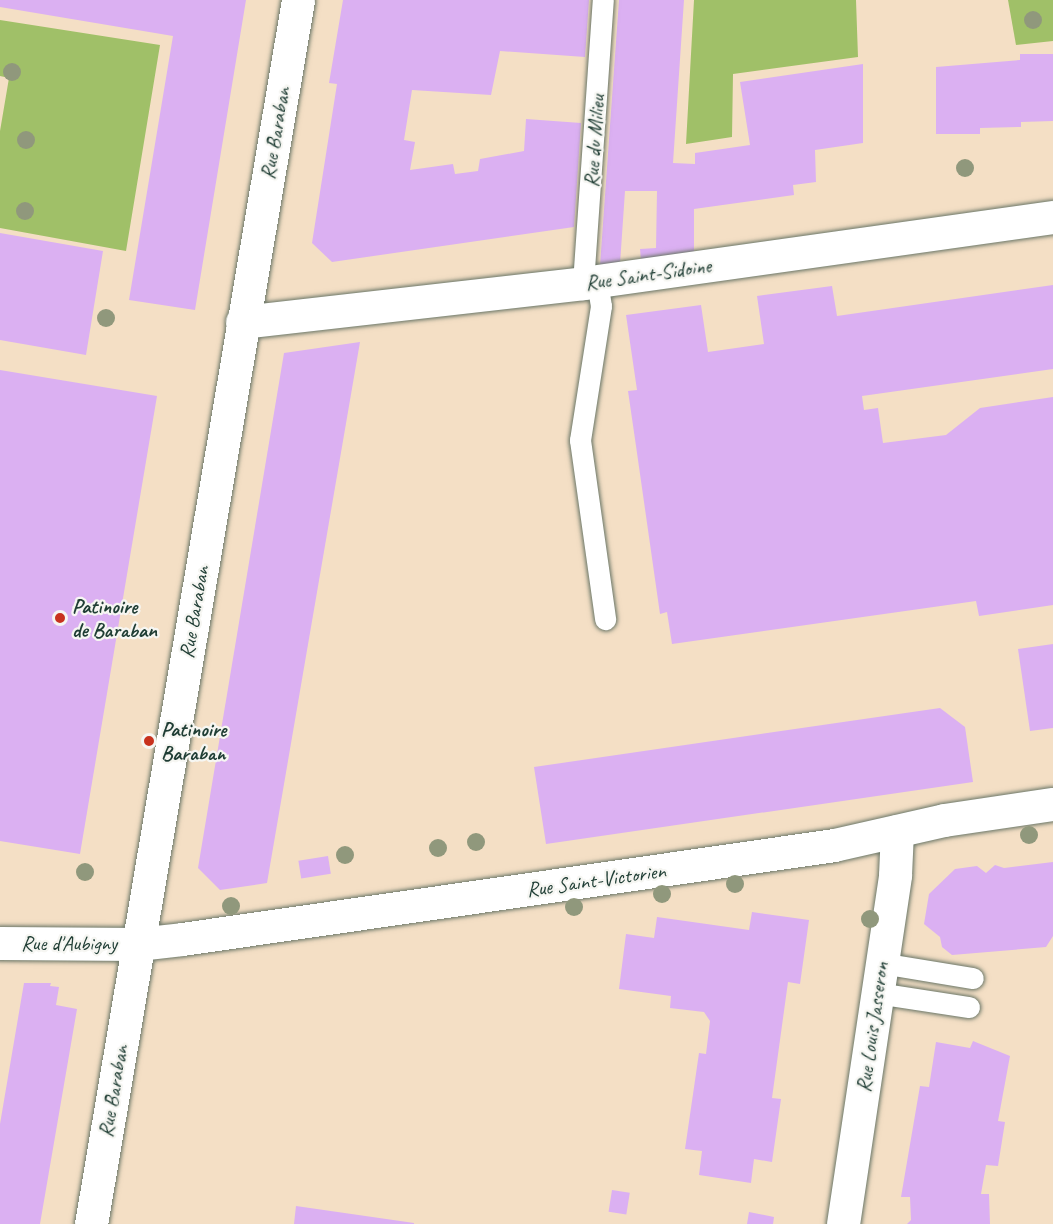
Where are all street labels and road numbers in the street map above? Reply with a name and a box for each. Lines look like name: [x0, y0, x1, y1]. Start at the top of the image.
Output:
street label: Rue Baraban: [254, 85, 296, 181]
street label: Rue du Milieu: [578, 94, 610, 188]
street label: Rue Saint-Sidoine: [583, 253, 713, 295]
street label: Rue Baraban: [173, 564, 215, 660]
street label: Rue Saint-Victorien: [525, 858, 667, 902]
street label: Rue d'Aubigny: [21, 930, 117, 956]
street label: Rue Louis Jasseron: [850, 960, 894, 1094]
street label: Rue Baraban: [92, 1043, 134, 1139]

